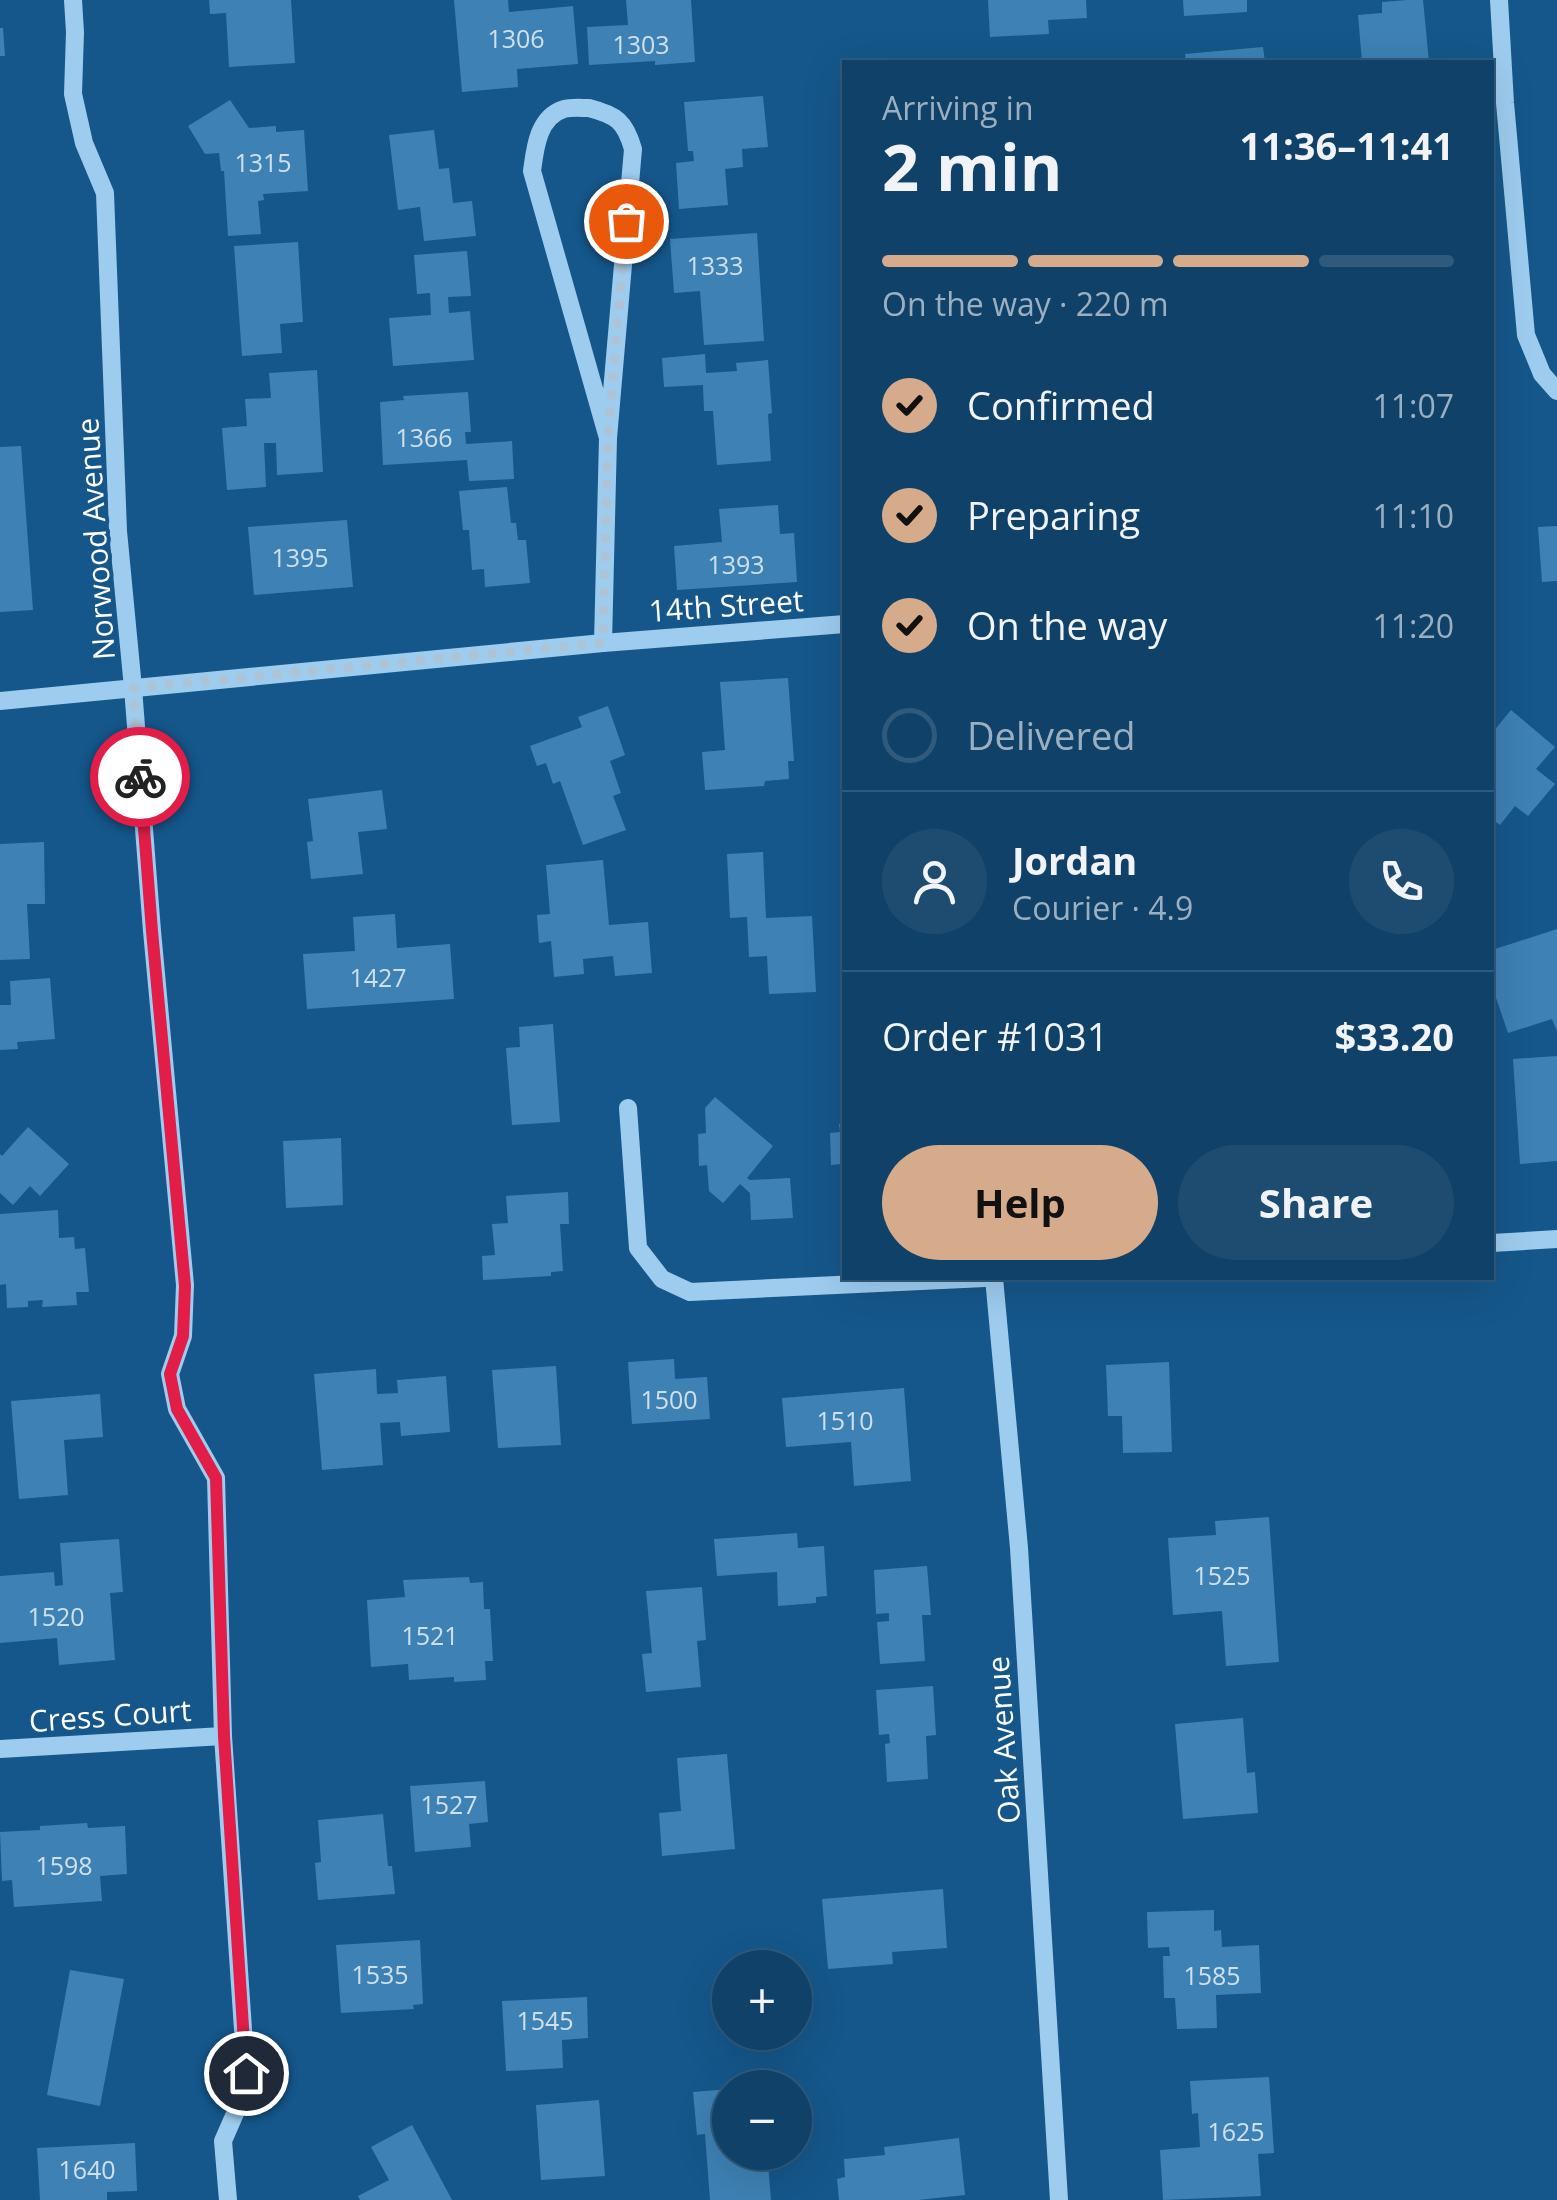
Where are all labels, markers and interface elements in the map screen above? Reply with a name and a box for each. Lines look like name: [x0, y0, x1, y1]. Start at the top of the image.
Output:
house number: 1306: [487, 21, 545, 55]
house number: 1303: [612, 27, 670, 61]
text: Arriving in: [882, 86, 1034, 129]
text: 11:36–11:41: [1240, 119, 1454, 171]
text: 2 min: [882, 122, 1062, 210]
house number: 1315: [234, 145, 292, 179]
pin: [584, 179, 669, 264]
icon: bag: [599, 194, 654, 249]
house number: 1333: [686, 248, 744, 282]
text: On the way · 220 m: [882, 282, 1169, 325]
icon: check: [882, 378, 937, 433]
text: Confirmed: [967, 379, 1155, 431]
text: 11:07: [1372, 384, 1454, 427]
street label: Norwood Avenue: [66, 416, 124, 662]
house number: 1366: [395, 420, 453, 454]
icon: check: [882, 488, 937, 543]
text: Preparing: [967, 489, 1140, 541]
text: 11:10: [1372, 494, 1454, 537]
house number: 1395: [271, 540, 329, 574]
house number: 1393: [707, 547, 765, 581]
street label: 14th Street: [647, 579, 805, 631]
icon: check: [882, 598, 937, 653]
text: On the way: [967, 599, 1167, 651]
text: 11:20: [1372, 604, 1454, 647]
text: Delivered: [967, 709, 1136, 761]
courier: [90, 727, 190, 827]
icon: bike: [113, 750, 168, 805]
button: person: [882, 829, 987, 934]
button: phone: [1349, 829, 1454, 934]
text: Jordan: [1012, 834, 1137, 886]
text: Courier · 4.9: [1012, 886, 1193, 929]
house number: 1427: [349, 960, 407, 994]
text: Order #1031: [882, 1010, 1109, 1062]
text: $33.20: [1335, 1010, 1454, 1062]
button: Help: [882, 1145, 1158, 1260]
button: Share: [1178, 1145, 1454, 1260]
house number: 1500: [640, 1382, 698, 1416]
house number: 1510: [816, 1403, 874, 1437]
house number: 1525: [1193, 1558, 1251, 1592]
house number: 1520: [27, 1599, 85, 1633]
house number: 1521: [401, 1618, 459, 1652]
street label: Oak Avenue: [977, 1655, 1029, 1825]
street label: Cress Court: [27, 1689, 193, 1741]
house number: 1527: [420, 1787, 478, 1821]
house number: 1598: [35, 1848, 93, 1882]
map controls: [712, 1950, 812, 2170]
button: +: [712, 1950, 812, 2050]
house number: 1535: [351, 1957, 409, 1991]
house number: 1585: [1183, 1958, 1241, 1992]
house number: 1545: [516, 2003, 574, 2037]
pin: [204, 2031, 289, 2116]
icon: home: [219, 2046, 274, 2101]
button: −: [712, 2070, 812, 2170]
house number: 1625: [1207, 2114, 1265, 2148]
house number: 1640: [58, 2152, 116, 2186]

